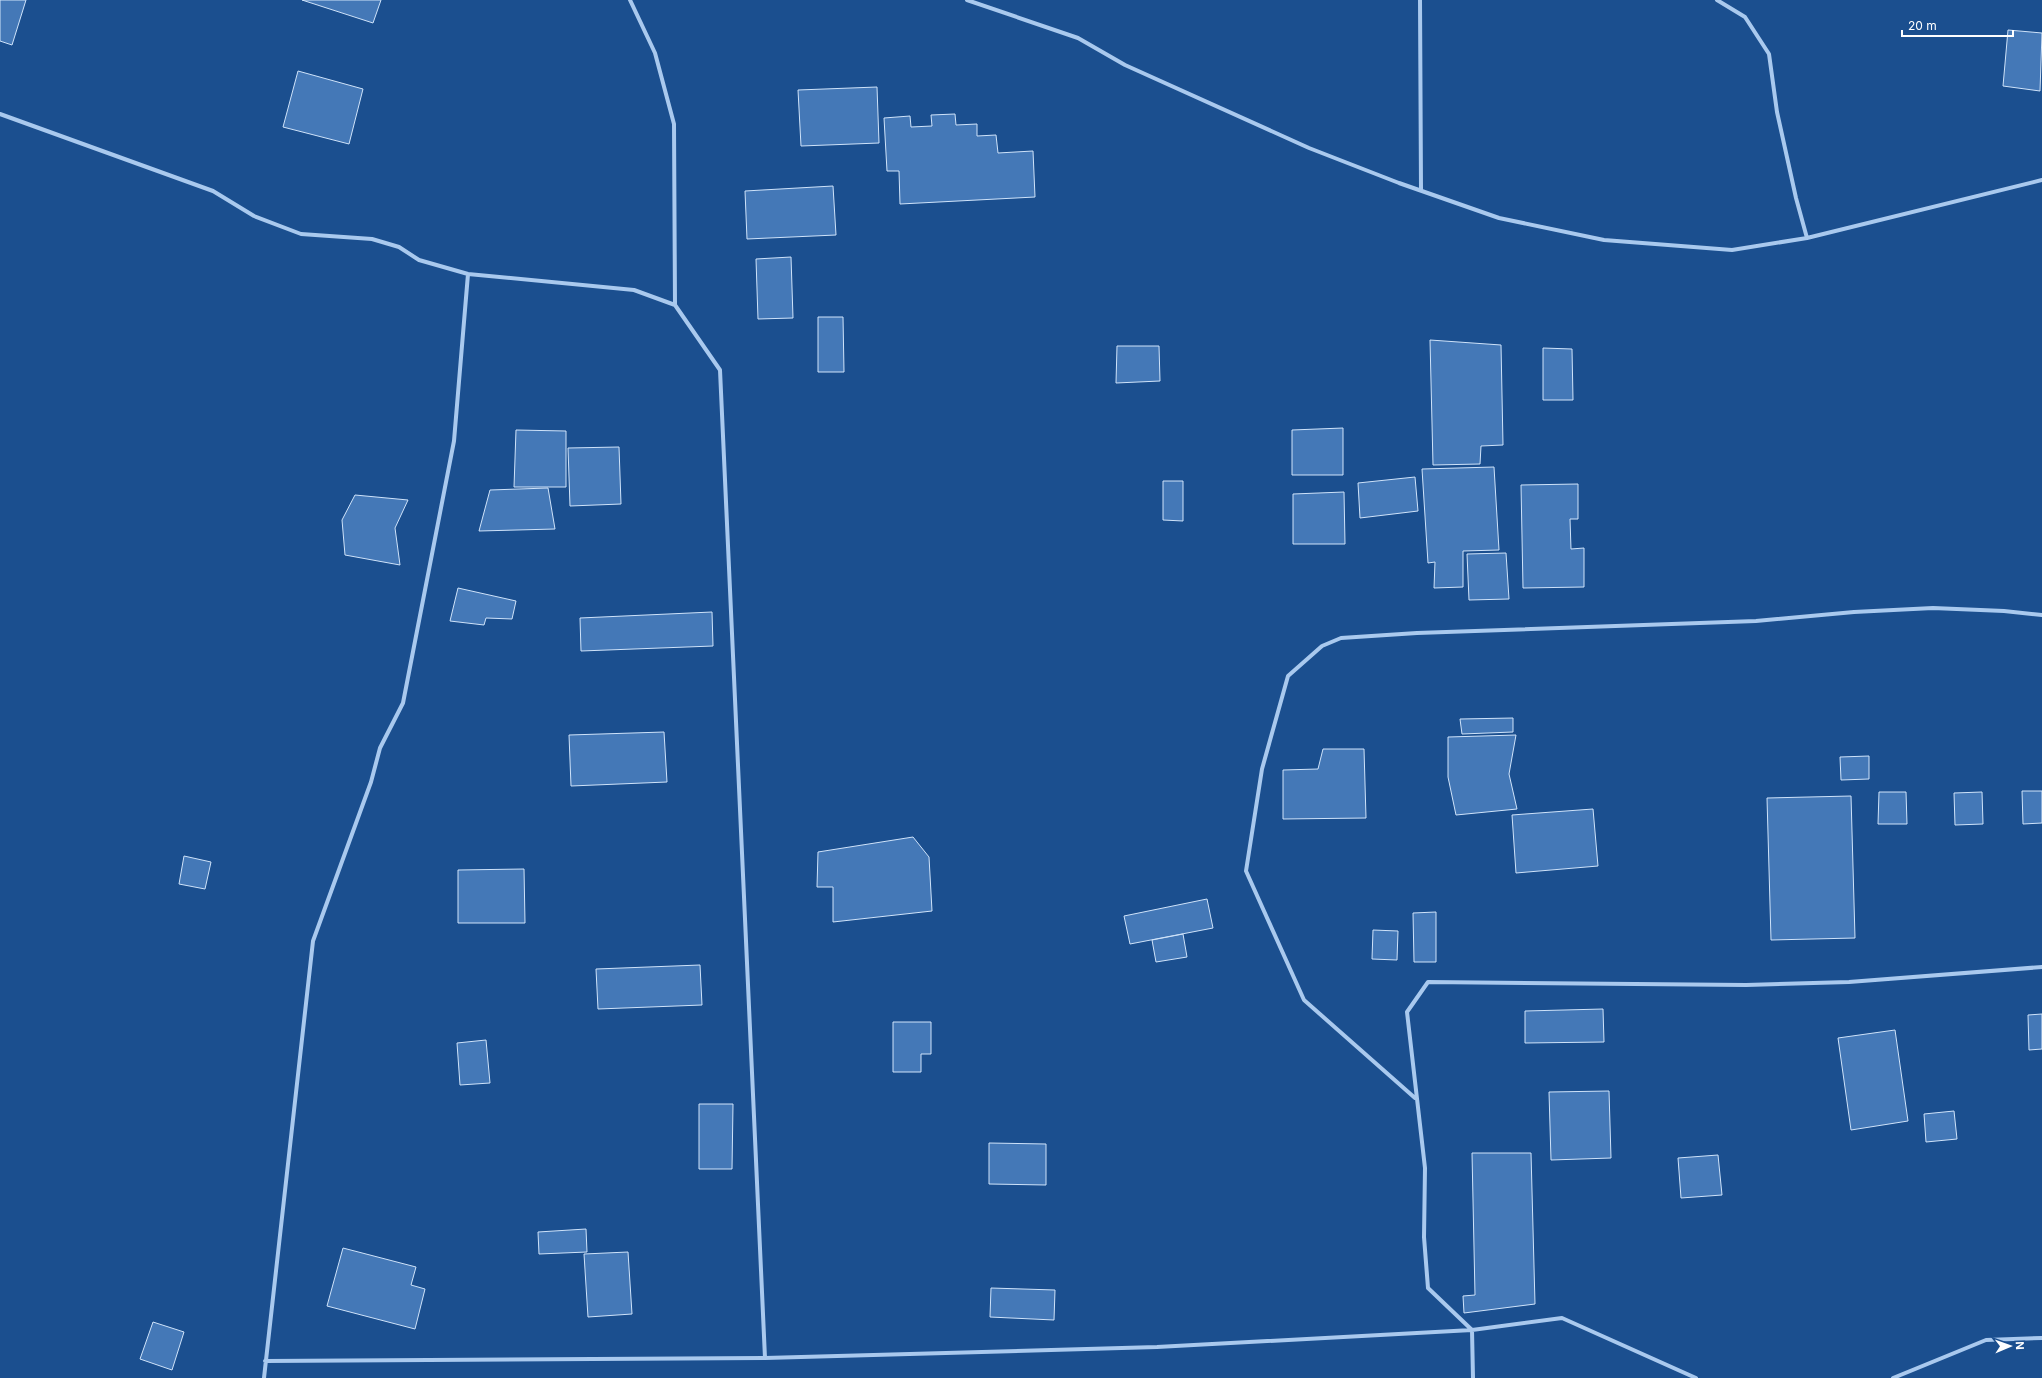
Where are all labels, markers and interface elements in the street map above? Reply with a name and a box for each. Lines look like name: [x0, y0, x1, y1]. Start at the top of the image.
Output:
scale bar: [1902, 12, 2013, 38]
text: 20 m: [1908, 18, 1937, 33]
north arrow: [1990, 1326, 2030, 1366]
text: N: [2013, 1341, 2027, 1350]

